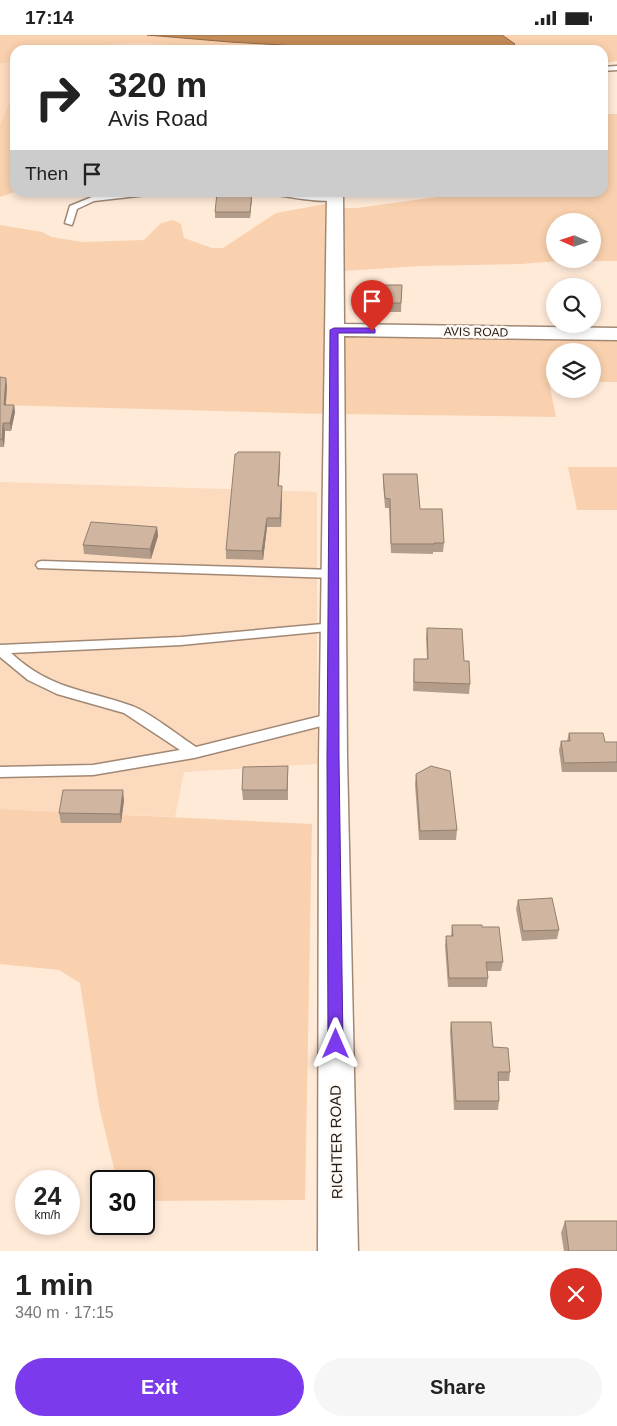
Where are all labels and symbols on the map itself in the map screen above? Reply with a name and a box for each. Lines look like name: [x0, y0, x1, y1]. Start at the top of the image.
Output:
north arrow: [546, 213, 601, 267]
pin: [351, 280, 393, 331]
street label: AVIS ROAD: [444, 324, 509, 340]
position arrow: [309, 1017, 361, 1069]
street label: RICHTER ROAD: [327, 1085, 345, 1199]
speed limit sign: 30: [90, 1170, 155, 1235]

